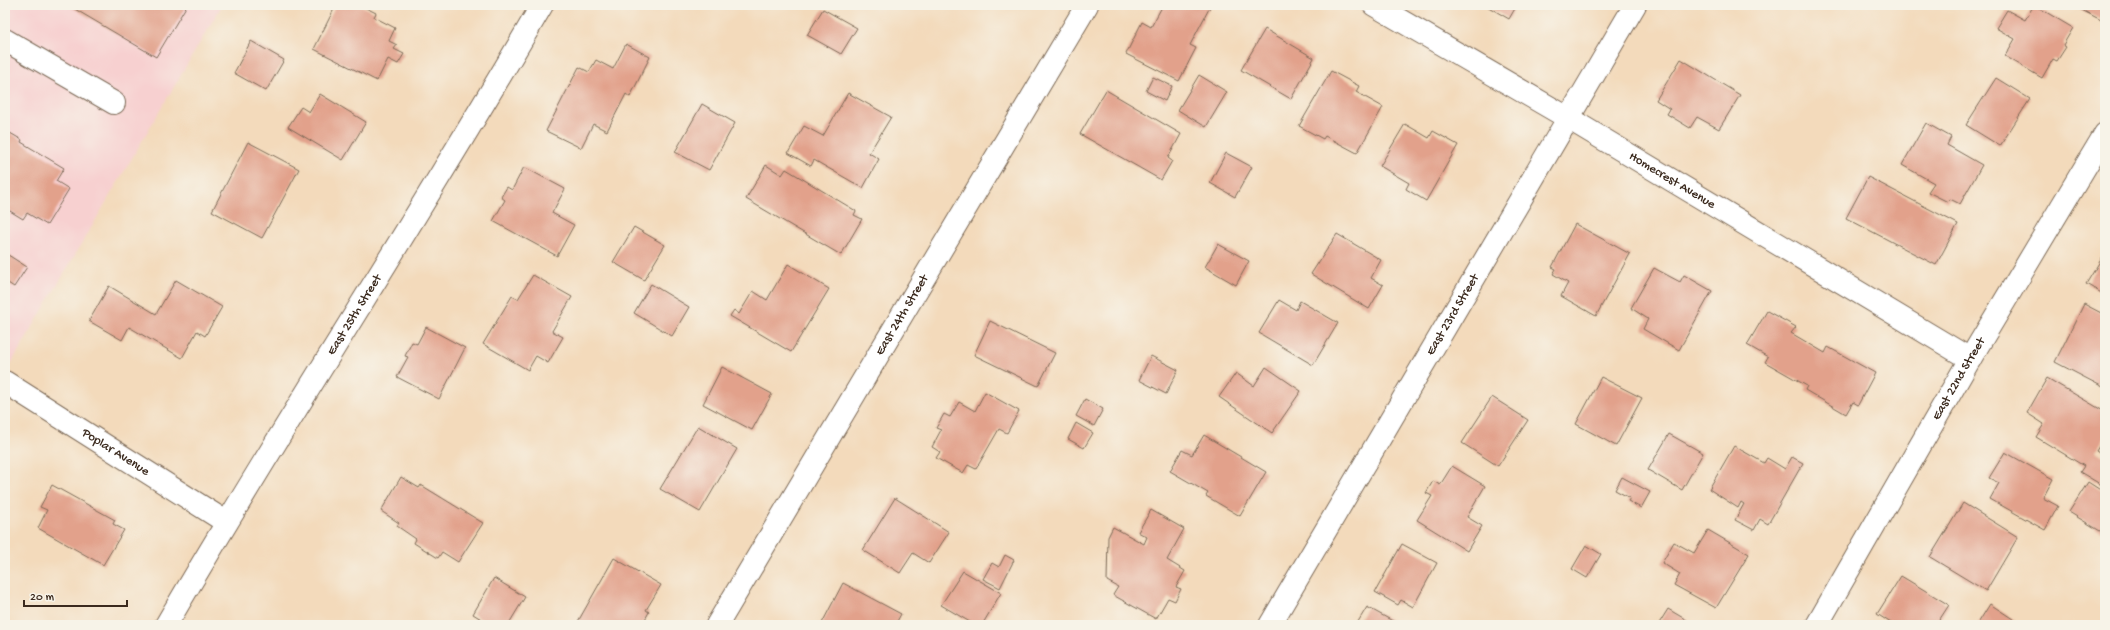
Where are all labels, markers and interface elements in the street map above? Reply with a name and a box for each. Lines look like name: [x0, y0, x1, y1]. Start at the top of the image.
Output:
street label: Homecrest Avenue: [1626, 149, 1718, 212]
street label: East 25th Street: [324, 270, 386, 358]
street label: East 23rd Street: [1423, 270, 1483, 358]
street label: East 24th Street: [872, 271, 933, 358]
street label: East 22nd Street: [1929, 333, 1989, 423]
street label: Poplar Avenue: [78, 425, 153, 479]
scale bar: [24, 582, 127, 608]
text: 20 m: [30, 591, 55, 605]

